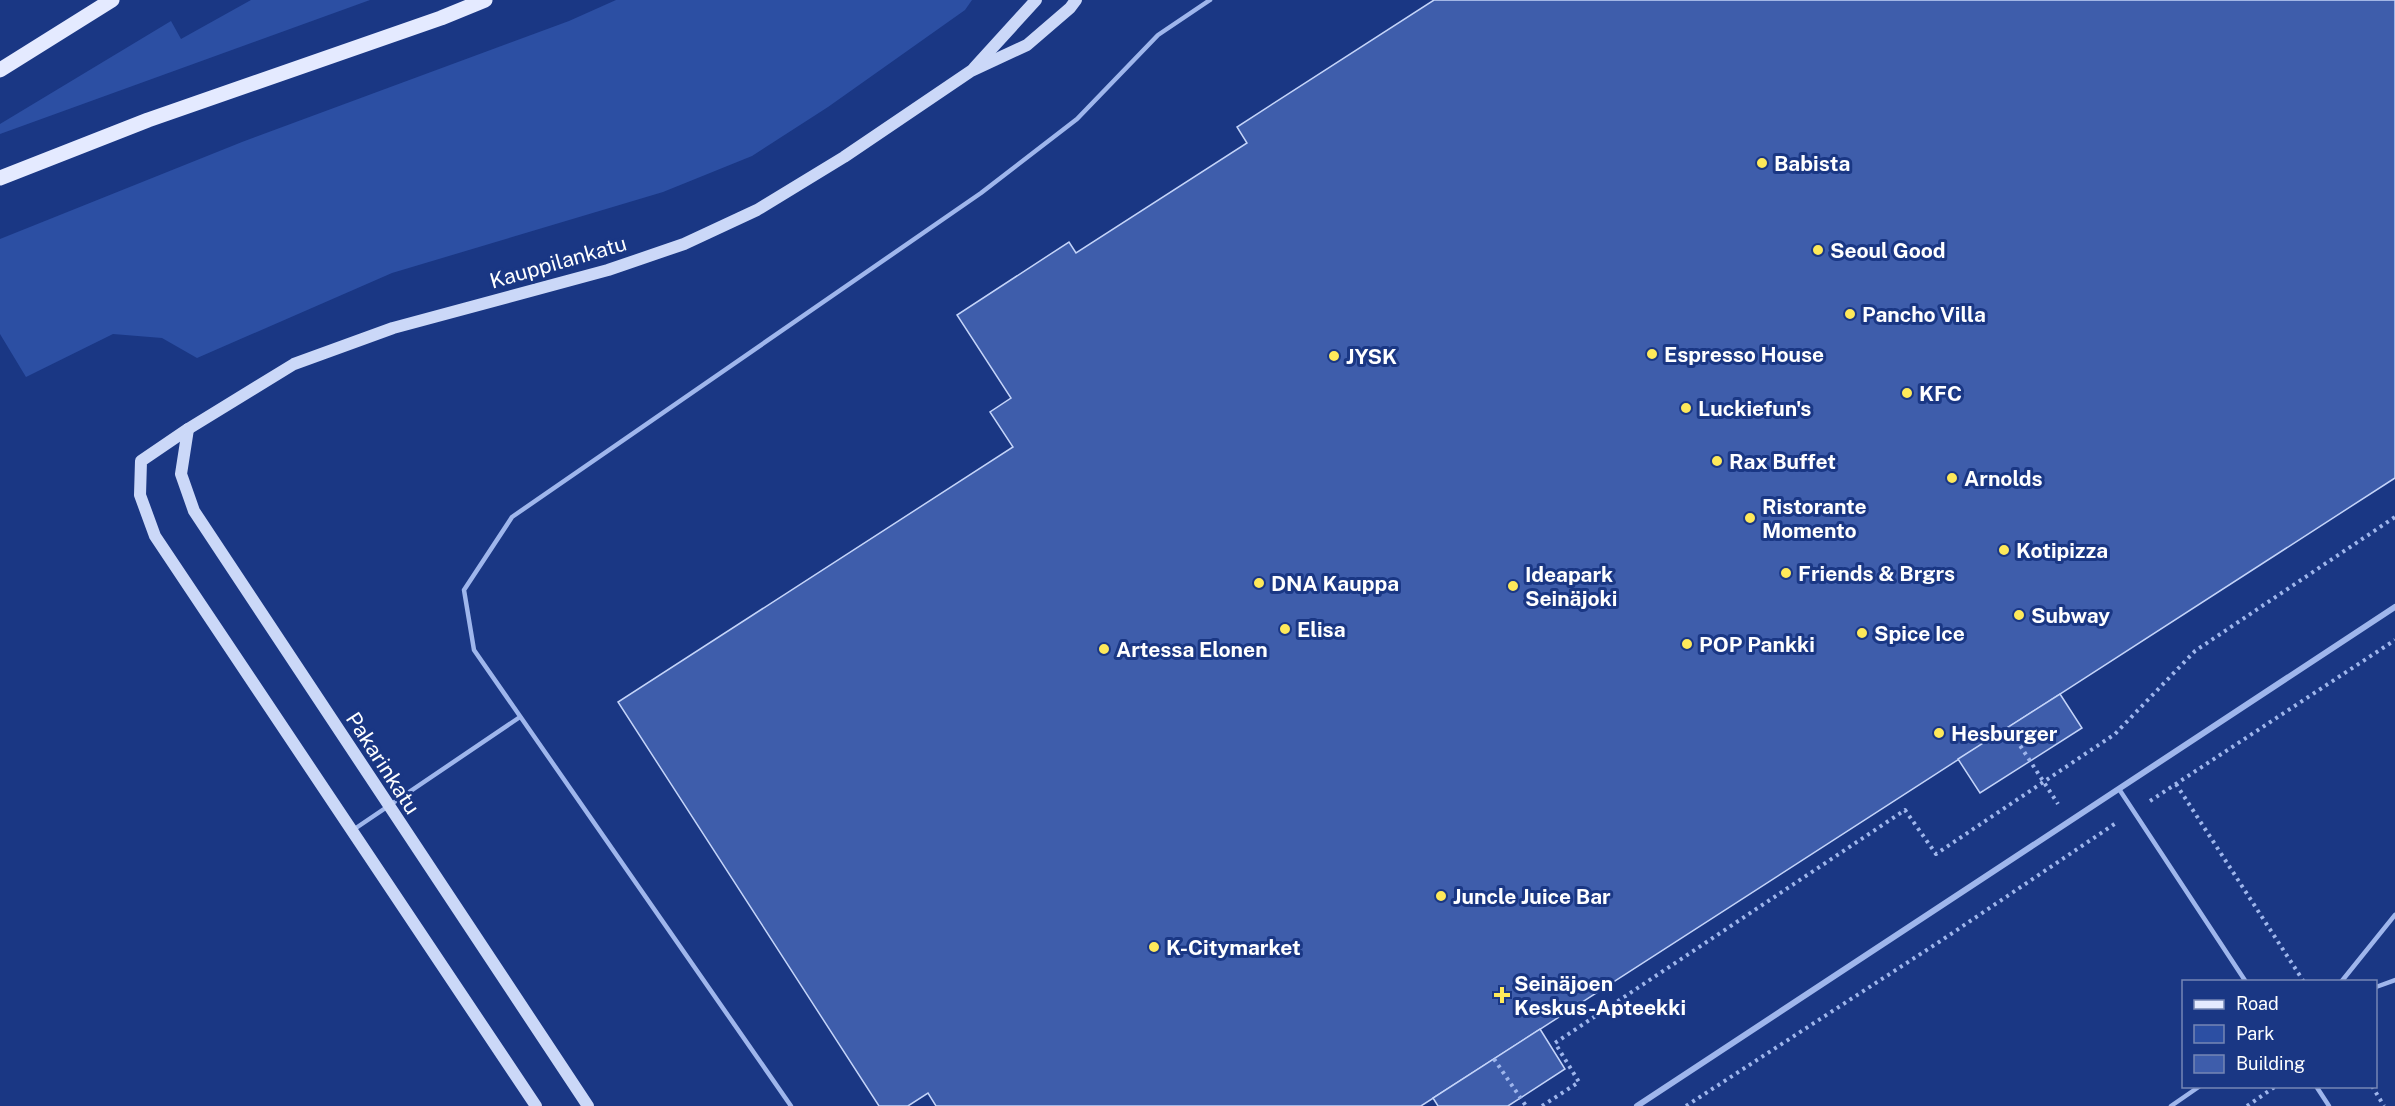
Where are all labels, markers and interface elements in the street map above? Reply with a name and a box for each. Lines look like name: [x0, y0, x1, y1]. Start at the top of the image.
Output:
place label: Babista: [1774, 151, 1850, 176]
marker: Babista: [1755, 156, 1769, 170]
street label: Kauppilankatu: [487, 231, 629, 293]
place label: Seoul Good: [1830, 238, 1946, 263]
marker: Seoul Good: [1811, 243, 1825, 257]
place label: Pancho Villa: [1862, 302, 1986, 327]
marker: Pancho Villa: [1843, 307, 1857, 321]
place label: Espresso House: [1664, 342, 1824, 367]
place label: JYSK: [1346, 344, 1397, 369]
marker: Espresso House: [1645, 347, 1659, 361]
marker: JYSK: [1327, 349, 1341, 363]
place label: KFC: [1919, 381, 1962, 406]
marker: KFC: [1900, 386, 1914, 400]
place label: Luckiefun's: [1698, 396, 1811, 421]
marker: Luckiefun's: [1679, 401, 1693, 415]
place label: Rax Buffet: [1729, 449, 1836, 474]
marker: Rax Buffet: [1710, 454, 1724, 468]
place label: Arnolds: [1964, 466, 2043, 491]
marker: Arnolds: [1945, 471, 1959, 485]
place label: Ristorante Momento: [1762, 494, 1867, 543]
marker: Ristorante Momento: [1743, 511, 1757, 525]
place label: Kotipizza: [2016, 538, 2108, 563]
marker: Kotipizza: [1997, 543, 2011, 557]
place label: Friends & Brgrs: [1798, 561, 1955, 586]
place label: Ideapark Seinäjoki: [1525, 562, 1617, 611]
marker: Friends & Brgrs: [1779, 566, 1793, 580]
place label: DNA Kauppa: [1271, 571, 1399, 596]
marker: DNA Kauppa: [1252, 576, 1266, 590]
marker: Ideapark Seinäjoki: [1506, 579, 1520, 593]
place label: Subway: [2031, 603, 2110, 628]
marker: Subway: [2012, 608, 2026, 622]
place label: Elisa: [1297, 617, 1346, 642]
place label: Spice Ice: [1874, 621, 1965, 646]
marker: Elisa: [1278, 622, 1292, 636]
marker: Spice Ice: [1855, 626, 1869, 640]
place label: POP Pankki: [1699, 632, 1815, 657]
place label: Artessa Elonen: [1116, 637, 1268, 662]
marker: POP Pankki: [1680, 637, 1694, 651]
marker: Artessa Elonen: [1097, 642, 1111, 656]
street label: Pakarinkatu: [341, 707, 425, 819]
place label: Hesburger: [1951, 721, 2058, 746]
marker: Hesburger: [1932, 726, 1946, 740]
place label: Juncle Juice Bar: [1453, 884, 1611, 909]
marker: Juncle Juice Bar: [1434, 889, 1448, 903]
place label: K-Citymarket: [1166, 935, 1301, 960]
marker: K-Citymarket: [1147, 940, 1161, 954]
place label: Seinäjoen Keskus-Apteekki: [1514, 971, 1686, 1020]
legend: [2182, 980, 2377, 1088]
marker: Seinäjoen Keskus-Apteekki: [1495, 988, 1509, 1002]
text: Road: [2236, 993, 2279, 1014]
text: Park: [2236, 1023, 2274, 1044]
text: Building: [2236, 1053, 2305, 1074]

